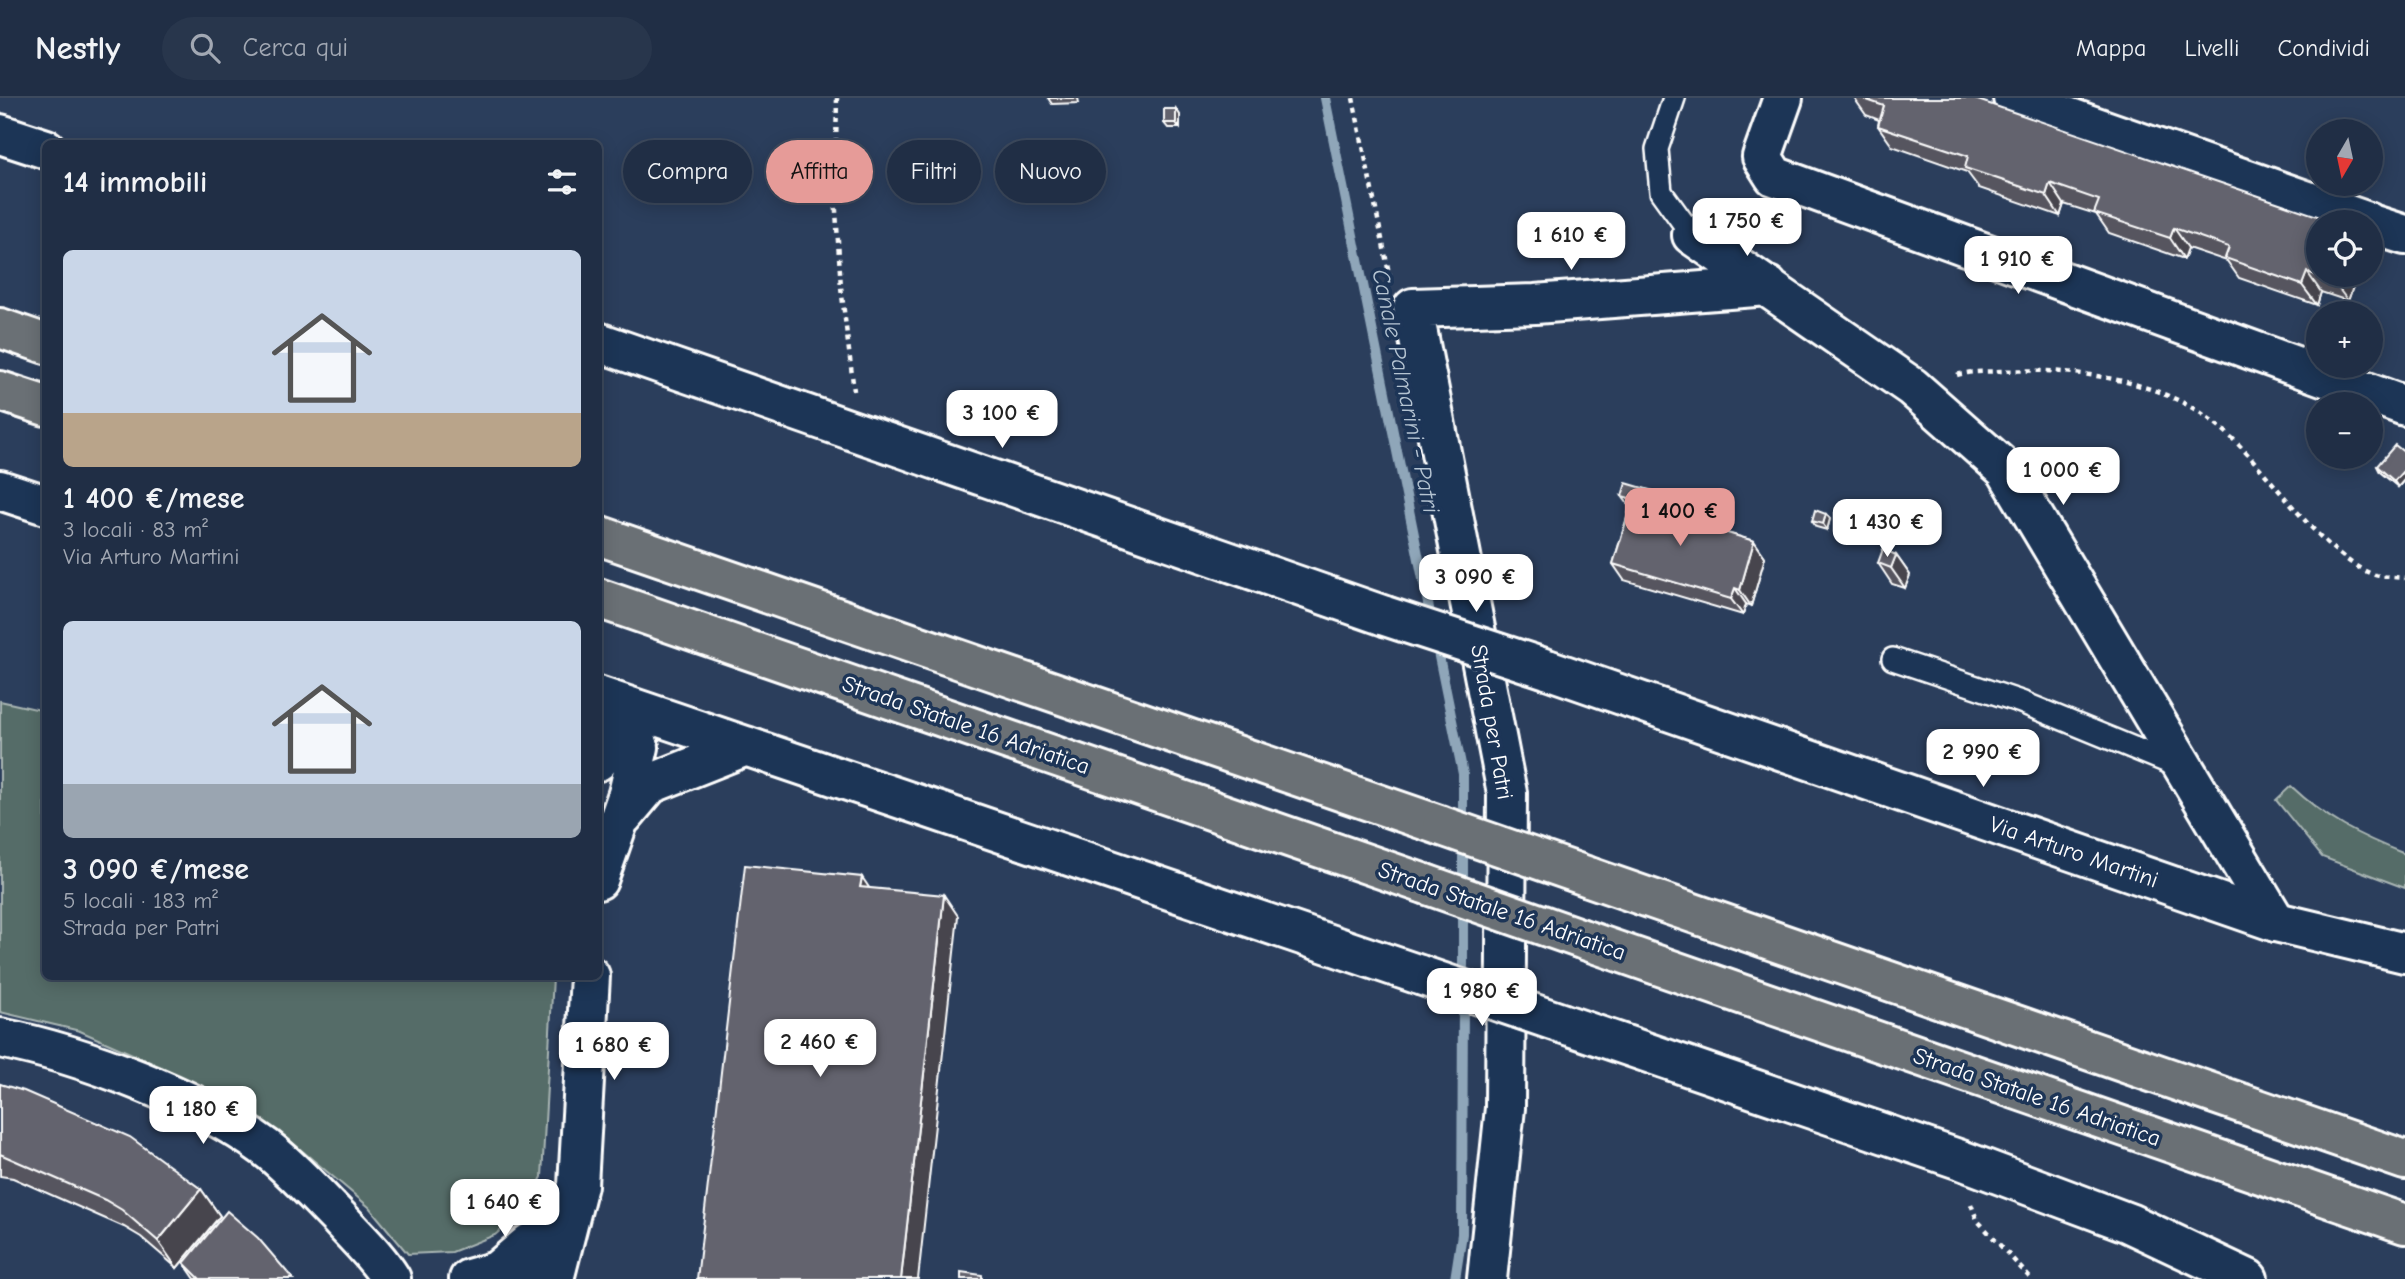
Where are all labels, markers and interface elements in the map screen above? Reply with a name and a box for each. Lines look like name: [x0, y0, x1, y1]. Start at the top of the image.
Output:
search box: [162, 17, 652, 80]
text: Nestly: [35, 29, 120, 67]
icon: search: [186, 29, 224, 67]
text: Cerca qui: [242, 33, 348, 63]
text: Mappa: [2076, 34, 2146, 62]
text: Livelli: [2184, 34, 2239, 62]
text: Condividi: [2277, 34, 2370, 62]
north arrow: [2306, 119, 2384, 196]
map controls: [2306, 119, 2383, 469]
chip: Compra: [623, 140, 752, 203]
chip: Affitta: [766, 140, 873, 203]
chip: Filtri: [887, 140, 981, 203]
chip: Nuovo: [995, 140, 1106, 203]
icon: filters: [543, 163, 581, 201]
text: 14 immobili: [63, 165, 207, 200]
pin: 1 750 €: [1682, 198, 1812, 258]
text: 1 750 €: [1709, 207, 1785, 234]
button: locate: [2306, 210, 2383, 287]
pin: 1 610 €: [1506, 212, 1636, 272]
text: 1 610 €: [1533, 221, 1609, 248]
pin: 1 910 €: [1953, 236, 2083, 296]
text: 1 910 €: [1980, 245, 2056, 272]
water label: Canale Palmarini - Patri: [1366, 266, 1446, 516]
icon: home: [259, 295, 385, 421]
button: +: [2306, 301, 2383, 378]
pin: 3 100 €: [937, 390, 1067, 450]
button: −: [2306, 392, 2383, 469]
text: 3 100 €: [963, 399, 1041, 426]
pin: 1 000 €: [1998, 448, 2128, 507]
text: 1 000 €: [2023, 456, 2103, 483]
text: 1 400 €/mese: [63, 481, 244, 516]
pin: 1 400 €: [1615, 489, 1745, 548]
text: 1 400 €: [1641, 497, 1719, 524]
pin: 1 430 €: [1822, 500, 1952, 559]
text: 1 430 €: [1849, 508, 1925, 535]
text: 3 locali · 83 m²: [63, 516, 208, 543]
text: Via Arturo Martini: [63, 543, 240, 570]
pin: 3 090 €: [1411, 554, 1541, 614]
text: 3 090 €: [1435, 563, 1517, 590]
street label: Strada per Patri: [1465, 642, 1519, 802]
icon: home: [259, 666, 385, 792]
street label: Strada Statale 16 Adriatica: [839, 670, 1093, 780]
pin: 2 990 €: [1918, 730, 2048, 789]
text: 2 990 €: [1943, 738, 2023, 765]
street label: Via Arturo Martini: [1986, 810, 2162, 894]
text: 3 090 €/mese: [63, 852, 249, 887]
street label: Strada Statale 16 Adriatica: [1375, 856, 1629, 966]
text: 5 locali · 183 m²: [63, 887, 218, 914]
text: Strada per Patri: [63, 914, 220, 941]
pin: 1 980 €: [1417, 968, 1547, 1028]
text: 1 980 €: [1443, 977, 1521, 1004]
pin: 2 460 €: [755, 1020, 885, 1079]
pin: 1 680 €: [549, 1023, 679, 1082]
text: 2 460 €: [780, 1028, 860, 1055]
text: 1 680 €: [575, 1031, 653, 1058]
street label: Strada Statale 16 Adriatica: [1910, 1042, 2164, 1152]
pin: 1 180 €: [138, 1086, 268, 1146]
text: 1 180 €: [165, 1095, 241, 1122]
pin: 1 640 €: [440, 1180, 570, 1239]
text: 1 640 €: [466, 1188, 544, 1215]

